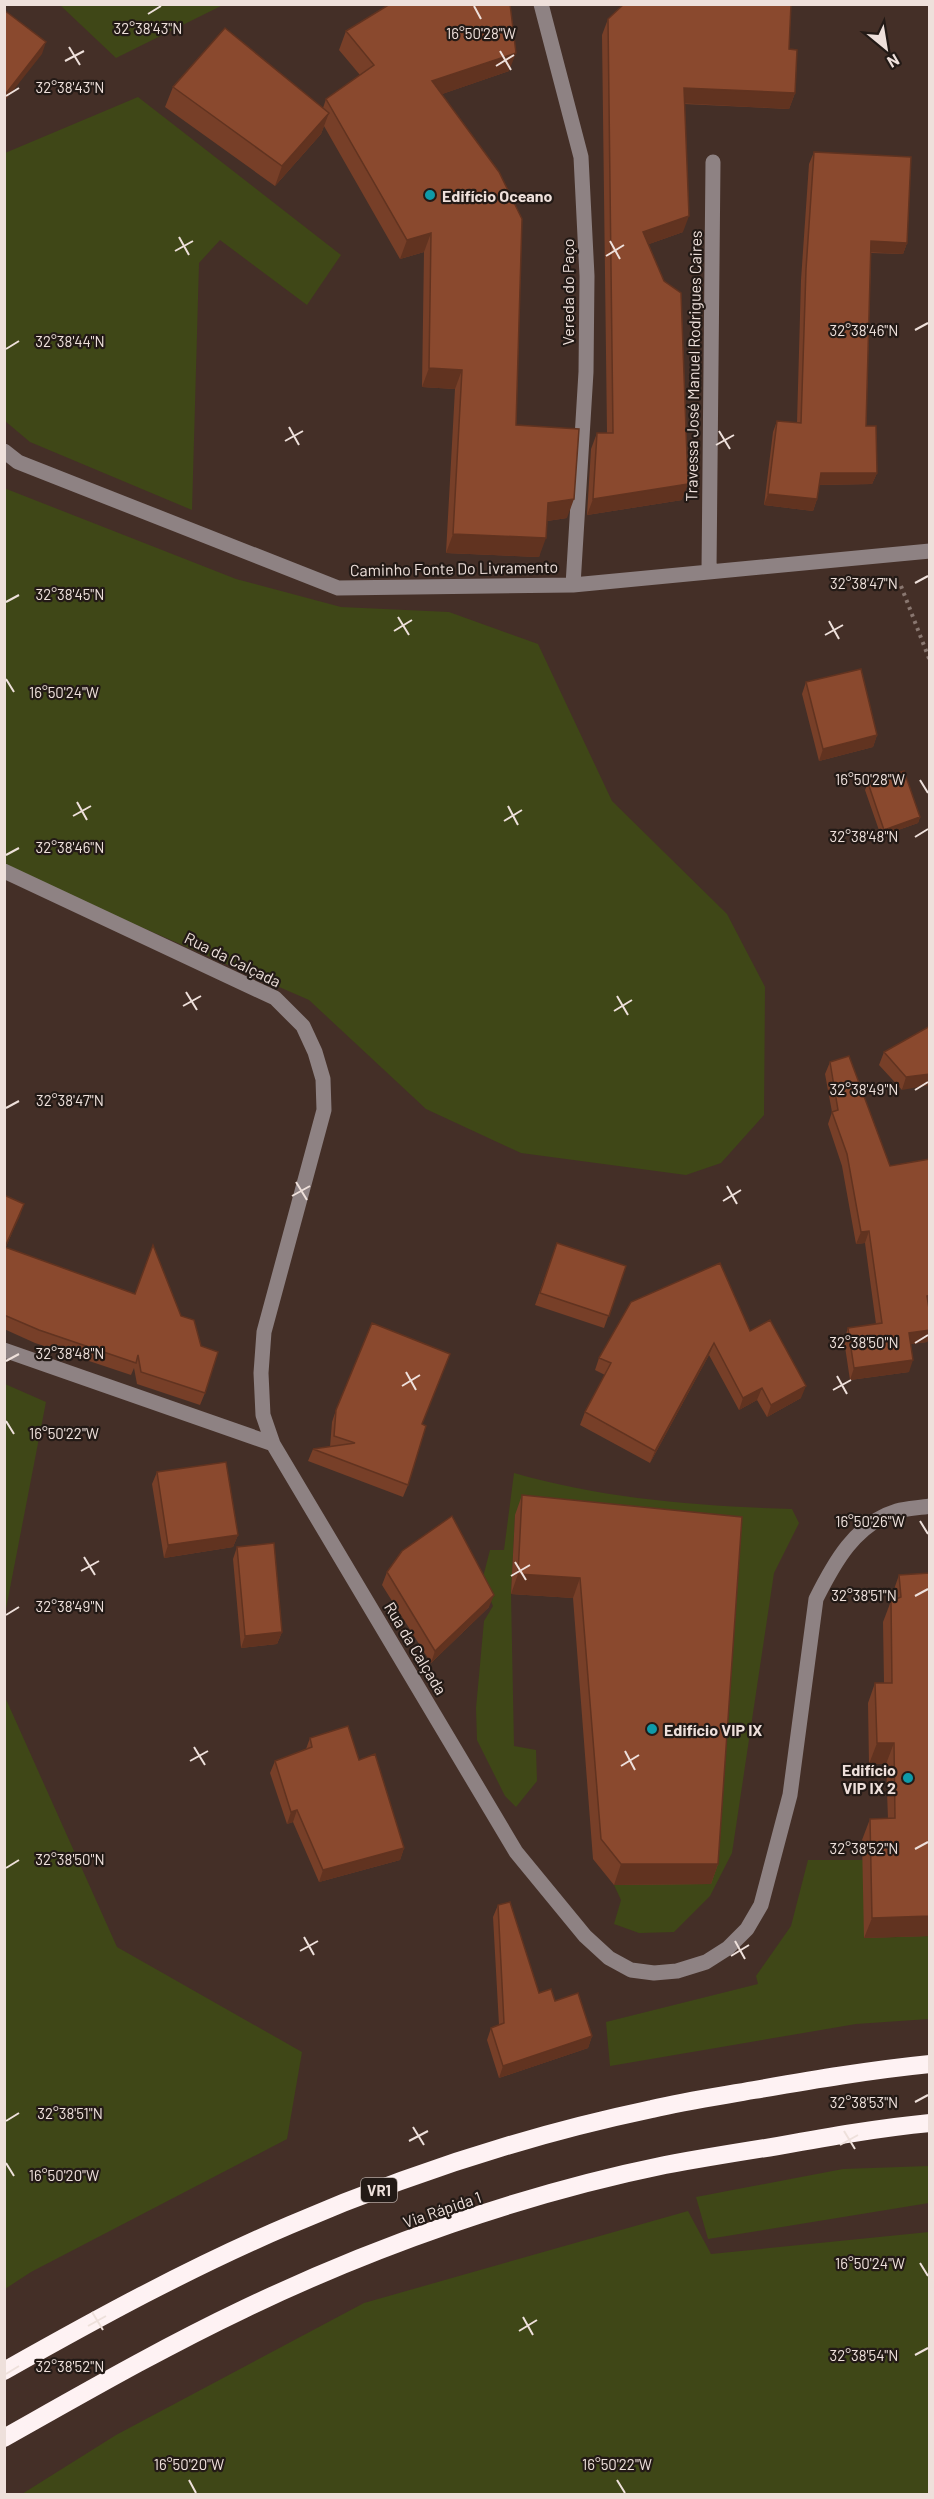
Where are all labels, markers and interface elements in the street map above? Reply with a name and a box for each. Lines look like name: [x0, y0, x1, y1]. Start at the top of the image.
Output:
north arrow: [856, 18, 916, 78]
text: 32°38'43"N: [114, 19, 182, 37]
text: 16°50'28"W: [446, 24, 516, 42]
text: N: [884, 51, 903, 72]
text: 32°38'43"N: [36, 78, 104, 96]
place label: Edifício Oceano: [442, 186, 552, 205]
marker: Edifício Oceano: [423, 188, 437, 202]
street label: Travessa José Manuel Rodrigues Caires: [681, 230, 705, 502]
street label: Vereda do Paço: [558, 239, 577, 345]
text: 32°38'46"N: [830, 321, 898, 339]
text: 32°38'44"N: [35, 332, 105, 350]
street label: Caminho Fonte Do Livramento: [350, 557, 558, 579]
text: 32°38'47"N: [830, 574, 898, 592]
text: 32°38'45"N: [36, 585, 104, 603]
text: 16°50'24"W: [29, 683, 99, 701]
text: 16°50'28"W: [835, 770, 905, 788]
text: 32°38'48"N: [829, 827, 899, 845]
text: 32°38'46"N: [36, 838, 104, 856]
street label: Rua da Calçada: [182, 928, 284, 990]
text: 32°38'49"N: [829, 1080, 899, 1098]
text: 32°38'47"N: [36, 1091, 104, 1109]
text: 32°38'50"N: [829, 1333, 899, 1351]
text: 32°38'48"N: [35, 1344, 105, 1362]
text: 16°50'22"W: [29, 1424, 99, 1442]
text: 16°50'26"W: [835, 1512, 905, 1530]
text: 32°38'51"N: [831, 1586, 897, 1604]
text: 32°38'49"N: [35, 1597, 105, 1615]
street label: Rua da Calçada: [381, 1598, 451, 1698]
place label: Edifício VIP IX: [664, 1720, 762, 1739]
marker: Edifício VIP IX: [645, 1722, 659, 1736]
place label: Edifício VIP IX 2: [842, 1760, 896, 1797]
marker: Edifício VIP IX 2: [901, 1771, 915, 1785]
text: 32°38'52"N: [830, 1839, 898, 1857]
text: 32°38'50"N: [35, 1850, 105, 1868]
text: 32°38'53"N: [830, 2093, 898, 2111]
text: 32°38'51"N: [37, 2104, 103, 2122]
text: 16°50'20"W: [29, 2166, 99, 2184]
road number: VR1: [361, 2178, 397, 2202]
street label: Via Rápida 1: [400, 2187, 484, 2231]
text: 16°50'24"W: [835, 2254, 905, 2272]
text: 32°38'54"N: [830, 2346, 898, 2364]
text: 32°38'52"N: [36, 2357, 104, 2375]
text: 16°50'20"W: [154, 2455, 224, 2473]
text: 16°50'22"W: [582, 2455, 652, 2473]

